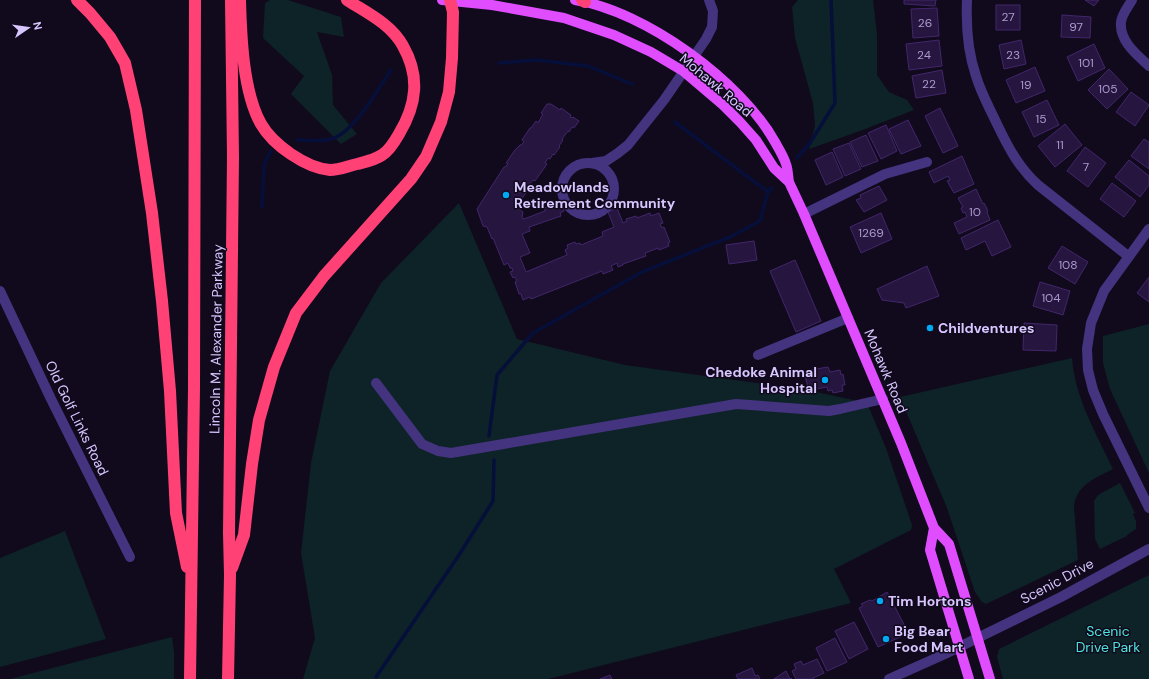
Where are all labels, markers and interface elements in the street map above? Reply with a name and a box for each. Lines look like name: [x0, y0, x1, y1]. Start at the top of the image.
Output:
north arrow: [8, 8, 48, 48]
house number: 27: [1001, 9, 1015, 25]
house number: 26: [918, 15, 932, 31]
house number: 97: [1069, 19, 1083, 35]
text: N: [30, 20, 45, 31]
house number: 24: [917, 47, 931, 63]
house number: 23: [1006, 47, 1020, 63]
street label: Mohawk Road: [676, 49, 756, 121]
house number: 101: [1078, 55, 1094, 71]
house number: 22: [922, 76, 936, 92]
house number: 19: [1020, 77, 1032, 93]
house number: 105: [1098, 81, 1118, 97]
house number: 15: [1035, 111, 1047, 127]
house number: 11: [1056, 137, 1064, 153]
house number: 7: [1083, 159, 1089, 175]
place label: Meadowlands Retirement Community: [514, 178, 676, 212]
marker: Meadowlands Retirement Community: [501, 190, 511, 200]
house number: 10: [969, 204, 981, 220]
house number: 1269: [858, 225, 884, 241]
street label: Lincoln M. Alexander Parkway: [205, 244, 227, 434]
house number: 108: [1058, 257, 1078, 273]
house number: 104: [1041, 290, 1061, 306]
place label: Childventures: [938, 319, 1035, 337]
marker: Childventures: [925, 323, 935, 333]
street label: Mohawk Road: [860, 326, 912, 416]
street label: Old Golf Links Road: [41, 358, 113, 478]
place label: Chedoke Animal Hospital: [705, 363, 817, 397]
marker: Chedoke Animal Hospital: [820, 375, 830, 385]
street label: Scenic Drive: [1017, 554, 1097, 608]
place label: Tim Hortons: [888, 592, 971, 610]
marker: Tim Hortons: [875, 596, 885, 606]
place label: Big Bear Food Mart: [894, 622, 963, 656]
park label: Scenic Drive Park: [1076, 622, 1140, 656]
marker: Big Bear Food Mart: [881, 634, 891, 644]

